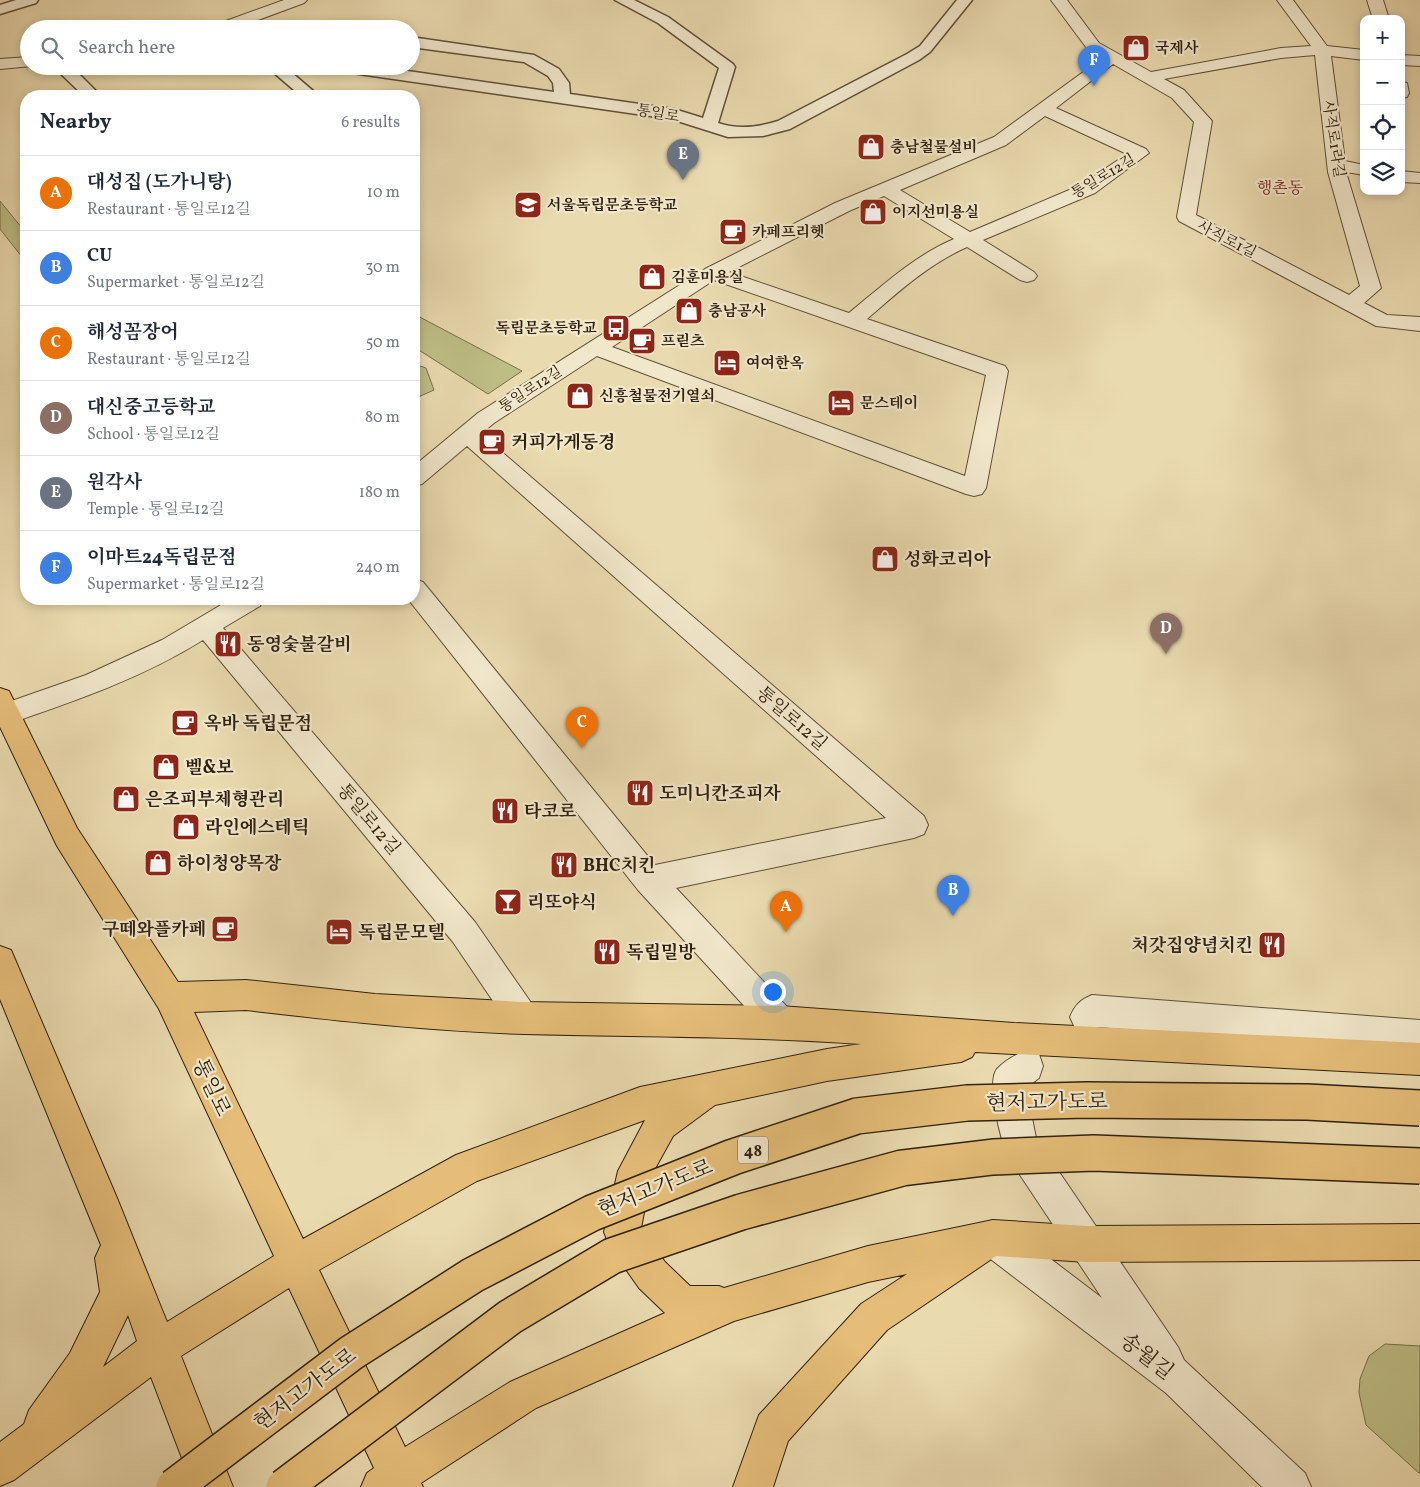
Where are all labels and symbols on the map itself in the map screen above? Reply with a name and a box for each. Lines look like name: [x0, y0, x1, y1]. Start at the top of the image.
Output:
shop icon: 국제사: [1121, 33, 1151, 63]
place label: 국제사: [1155, 39, 1199, 60]
pin: F: [1078, 45, 1110, 86]
street label: 사직로1라길: [1316, 99, 1349, 180]
street label: 통일로: [635, 100, 681, 129]
shop icon: 충남철물설비: [856, 132, 886, 162]
place label: 충남철물설비: [890, 138, 977, 159]
pin: E: [667, 139, 699, 180]
street label: 통일로12길: [1068, 150, 1140, 205]
district label: 행촌동: [1257, 178, 1304, 200]
school or university icon: 서울독립문초등학교: [513, 190, 543, 220]
place label: 서울독립문초등학교: [547, 196, 678, 217]
shop icon: 이지선미용실: [858, 197, 888, 227]
place label: 이지선미용실: [892, 203, 979, 224]
cafe icon: 카페프리헷: [718, 217, 748, 247]
street label: 사직로1길: [1193, 217, 1260, 264]
place label: 카페프리헷: [752, 223, 824, 244]
shop icon: 김훈미용실: [637, 262, 667, 292]
place label: 김훈미용실: [671, 268, 743, 289]
shop icon: 충남공사: [674, 296, 704, 326]
place label: 충남공사: [708, 302, 766, 323]
bus stop icon: 독립문초등학교: [601, 313, 631, 343]
place label: 독립문초등학교: [496, 319, 598, 340]
cafe icon: 프릳츠: [627, 326, 657, 356]
place label: 프릳츠: [661, 332, 705, 353]
hotel icon: 여여한옥: [712, 348, 742, 378]
place label: 여여한옥: [746, 354, 804, 375]
street label: 통일로12길: [495, 362, 567, 419]
shop icon: 신흥철물전기열쇠: [565, 381, 595, 411]
place label: 신흥철물전기열쇠: [599, 387, 715, 408]
hotel icon: 문스테이: [826, 388, 856, 418]
place label: 문스테이: [860, 394, 918, 415]
cafe icon: 커피가게동경: [477, 427, 507, 457]
place label: 커피가게동경: [511, 431, 615, 456]
shop icon: 성화코리아: [870, 544, 900, 574]
place label: 성화코리아: [904, 548, 992, 573]
pin: D: [1150, 613, 1182, 654]
restaurant icon: 동영숯불갈비: [213, 629, 243, 659]
place label: 동영숯불갈비: [247, 633, 351, 658]
street label: 통일로12길: [750, 681, 832, 757]
pin: C: [566, 707, 598, 748]
cafe icon: 옥바 독립문점: [170, 708, 200, 738]
place label: 옥바 독립문점: [204, 712, 312, 737]
shop icon: 벨&보: [151, 752, 181, 782]
place label: 벨&보: [185, 756, 234, 781]
restaurant icon: 도미니칸조피자: [625, 778, 655, 808]
street label: 통일로12길: [331, 779, 405, 861]
place label: 도미니칸조피자: [659, 782, 781, 807]
shop icon: 은조피부체형관리: [111, 784, 141, 814]
place label: 은조피부체형관리: [145, 788, 284, 813]
restaurant icon: 타코로: [490, 796, 520, 826]
place label: 타코로: [524, 800, 577, 825]
shop icon: 라인에스테틱: [171, 812, 201, 842]
place label: 라인에스테틱: [205, 816, 309, 841]
shop icon: 하이청양목장: [143, 848, 173, 878]
restaurant icon: BHC치킨: [549, 850, 579, 880]
place label: 하이청양목장: [177, 852, 282, 877]
place label: BHC치킨: [583, 854, 655, 879]
pin: B: [937, 875, 969, 916]
bar icon: 리또야식: [493, 887, 523, 917]
place label: 리또야식: [527, 891, 597, 916]
pin: A: [770, 891, 802, 932]
cafe icon: 구떼와플카페: [210, 914, 240, 944]
hotel icon: 독립문모텔: [324, 917, 354, 947]
place label: 구떼와플카페: [102, 918, 206, 943]
place label: 독립문모텔: [358, 921, 445, 946]
restaurant icon: 처갓집양념치킨: [1257, 930, 1287, 960]
place label: 처갓집양념치킨: [1131, 934, 1253, 959]
restaurant icon: 독립밀방: [592, 937, 622, 967]
place label: 독립밀방: [626, 941, 696, 966]
your location: [760, 979, 786, 1005]
street label: 통일로: [185, 1054, 237, 1121]
street label: 현저고가도로: [986, 1088, 1108, 1119]
road number: 48: [738, 1136, 768, 1164]
street label: 현저고가도로: [594, 1153, 717, 1226]
street label: 송월길: [1113, 1327, 1179, 1387]
street label: 현저고가도로: [249, 1342, 363, 1438]

